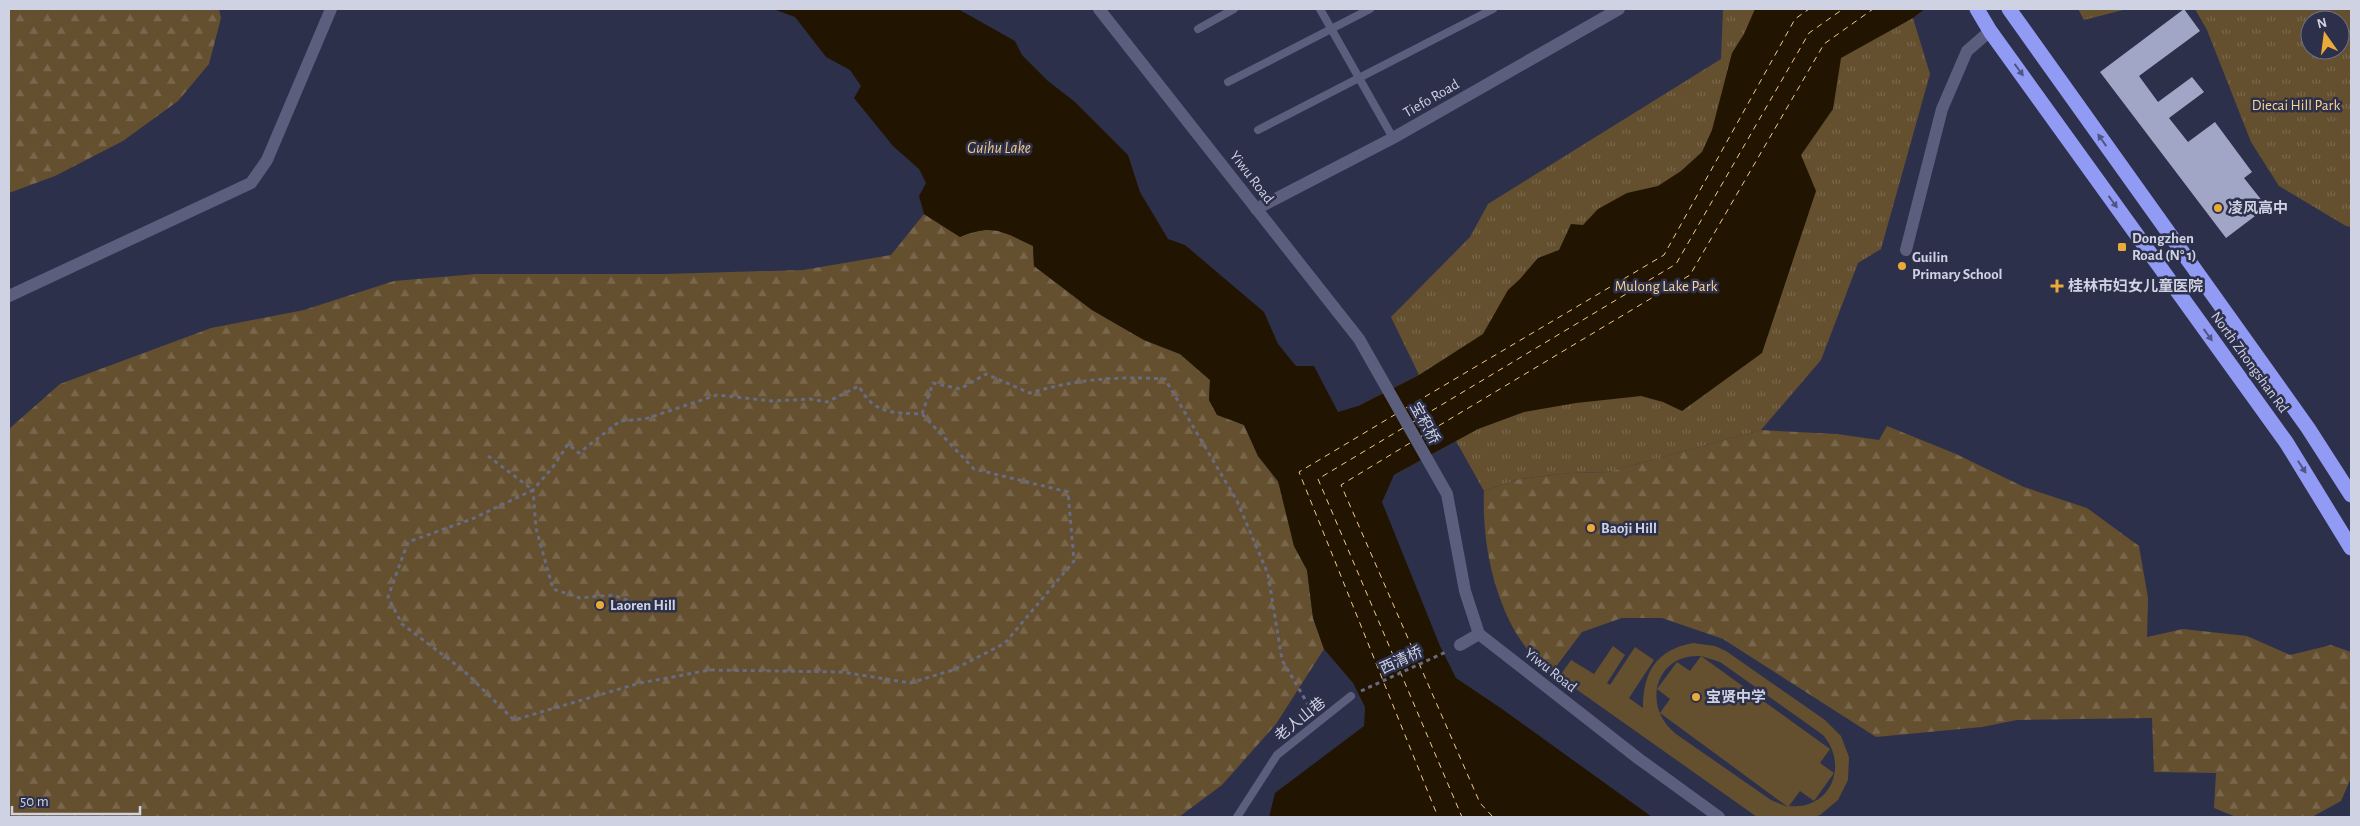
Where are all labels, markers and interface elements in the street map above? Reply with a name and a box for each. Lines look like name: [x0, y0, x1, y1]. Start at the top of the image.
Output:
north arrow: [2300, 10, 2350, 60]
text: N: [2316, 15, 2329, 31]
one-way arrow: [2014, 63, 2024, 77]
street label: Tiefo Road: [1401, 76, 1462, 120]
park label: Diecai Hill Park: [2252, 98, 2340, 113]
one-way arrow: [2097, 133, 2107, 147]
water label: Guihu Lake: [967, 140, 1031, 156]
street label: Yiwu Road: [1227, 148, 1277, 206]
one-way arrow: [2108, 196, 2118, 209]
place label: 凌风高中: [2228, 200, 2288, 216]
marker: 凌风高中: [2212, 202, 2224, 214]
place label: Dongzhen Road (N° 1): [2132, 231, 2197, 263]
marker: Dongzhen Road (N° 1): [2116, 241, 2128, 253]
place label: Guilin Primary School: [1912, 250, 2003, 282]
marker: Guilin Primary School: [1896, 260, 1908, 272]
place label: 桂林市妇女儿童医院: [2068, 277, 2203, 294]
park label: Mulong Lake Park: [1615, 279, 1717, 294]
marker: 桂林市妇女儿童医院: [2050, 279, 2064, 293]
street label: North Zhongshan Rd: [2208, 309, 2291, 416]
one-way arrow: [2203, 328, 2213, 341]
street label: 宝积桥: [1407, 399, 1443, 447]
one-way arrow: [2298, 460, 2307, 473]
place label: Baoji Hill: [1601, 521, 1657, 536]
marker: Baoji Hill: [1585, 522, 1597, 534]
place label: Laoren Hill: [610, 598, 676, 613]
marker: Laoren Hill: [594, 599, 606, 611]
street label: 西清桥: [1377, 643, 1425, 677]
street label: Yiwu Road: [1522, 646, 1580, 695]
place label: 宝贤中学: [1706, 688, 1766, 705]
marker: 宝贤中学: [1690, 691, 1702, 703]
street label: 老人山巷: [1272, 694, 1328, 744]
scale bar: [12, 784, 140, 816]
text: 50 m: [20, 794, 49, 809]

